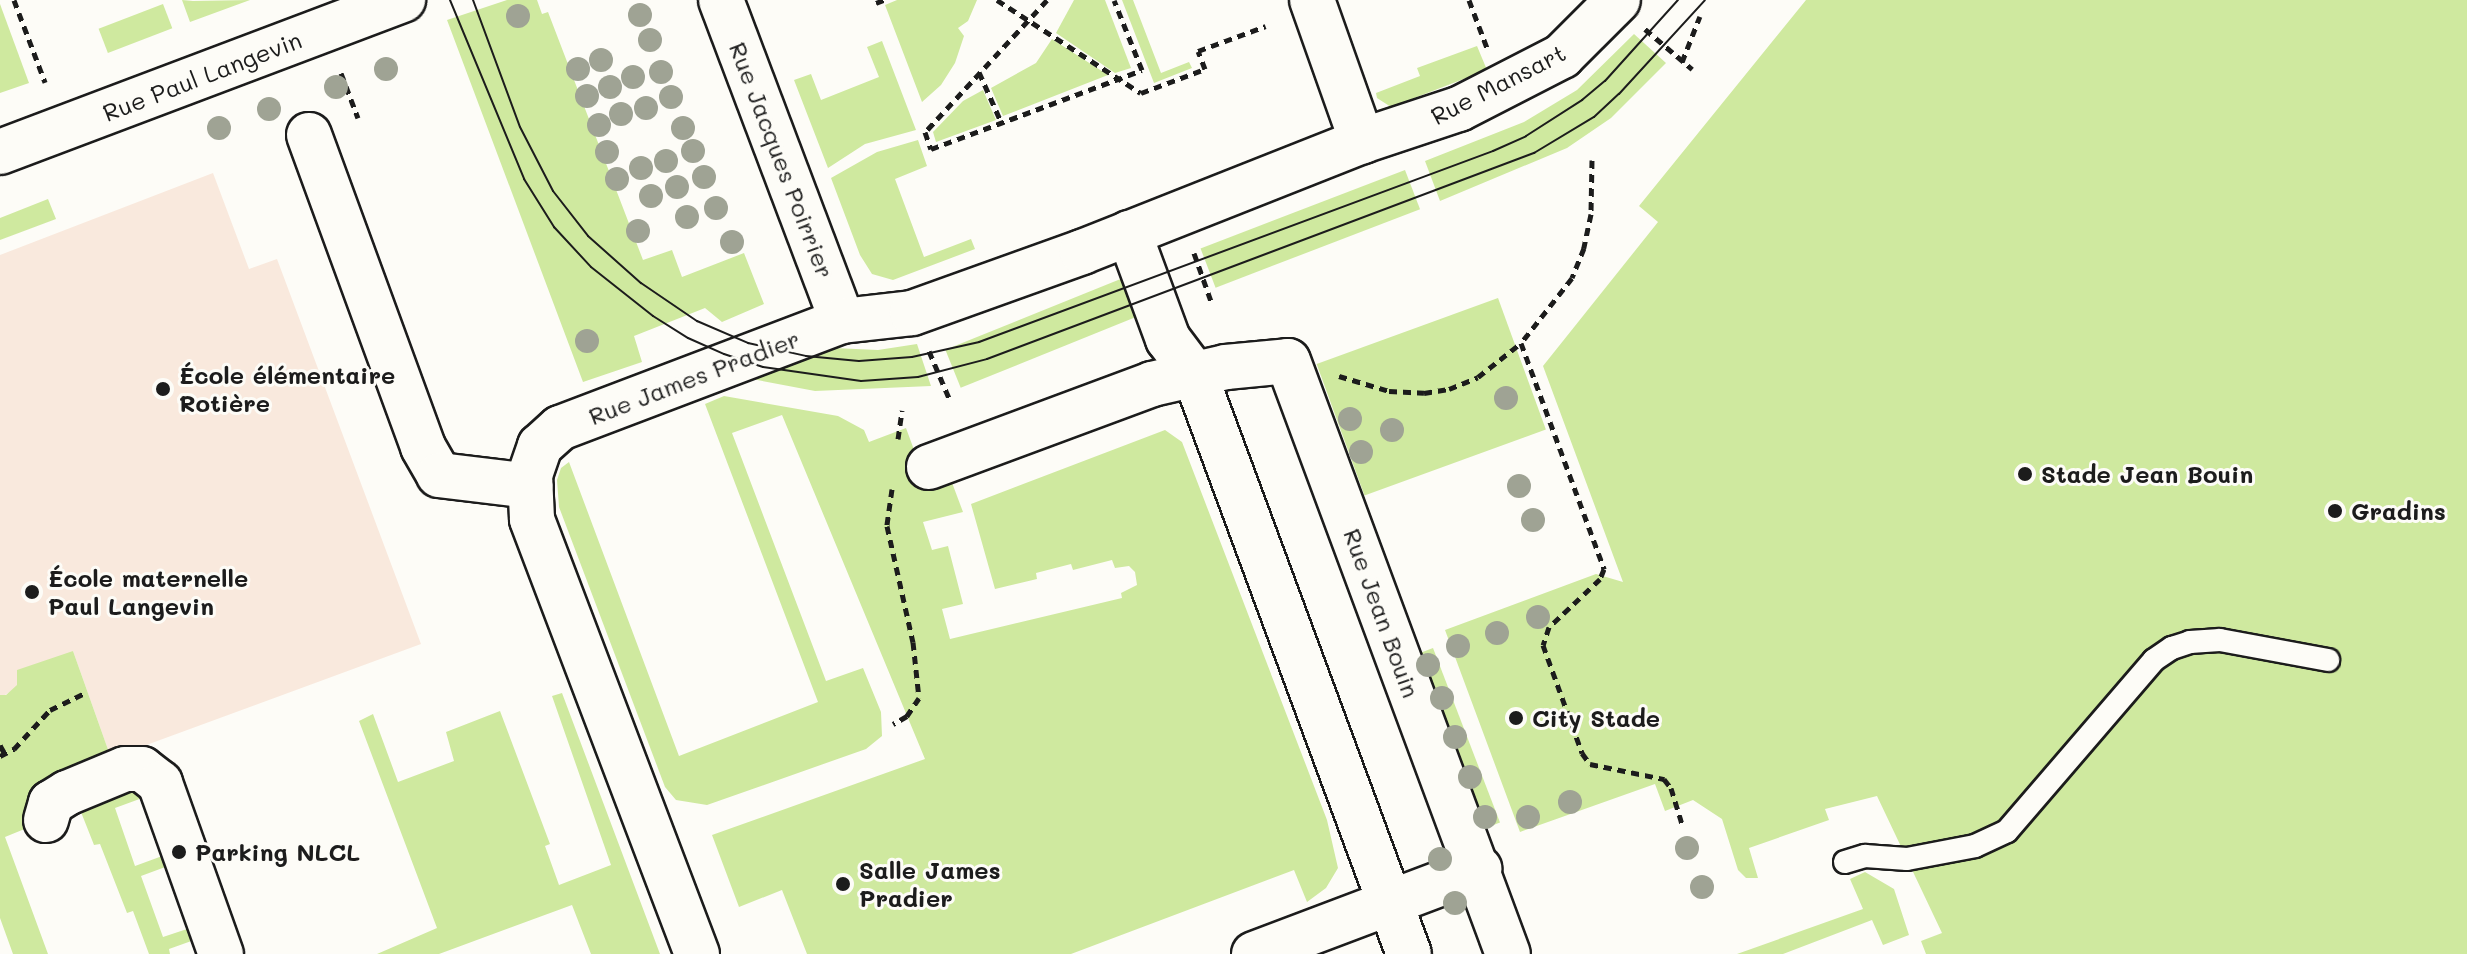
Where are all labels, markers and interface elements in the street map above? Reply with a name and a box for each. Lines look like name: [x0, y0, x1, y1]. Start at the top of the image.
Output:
street label: Rue Paul Langevin: [99, 25, 305, 127]
street label: Rue Jacques Poirrier: [724, 38, 840, 282]
street label: Rue Mansart: [1426, 38, 1570, 130]
street label: Rue James Pradier: [584, 323, 804, 431]
place label: École élémentaire Rotière: [179, 361, 395, 417]
marker: École élémentaire Rotière: [154, 380, 172, 398]
place label: Stade Jean Bouin: [2041, 460, 2253, 488]
marker: Stade Jean Bouin: [2016, 465, 2034, 483]
place label: Gradins: [2351, 497, 2446, 525]
marker: Gradins: [2326, 502, 2344, 520]
street label: Rue Jean Bouin: [1338, 524, 1426, 702]
place label: École maternelle Paul Langevin: [48, 564, 248, 620]
marker: École maternelle Paul Langevin: [23, 583, 41, 601]
place label: City Stade: [1532, 704, 1660, 732]
marker: City Stade: [1507, 709, 1525, 727]
place label: Parking NLCL: [195, 838, 360, 866]
marker: Parking NLCL: [170, 843, 188, 861]
place label: Salle James Pradier: [859, 856, 1001, 912]
marker: Salle James Pradier: [834, 875, 852, 893]

